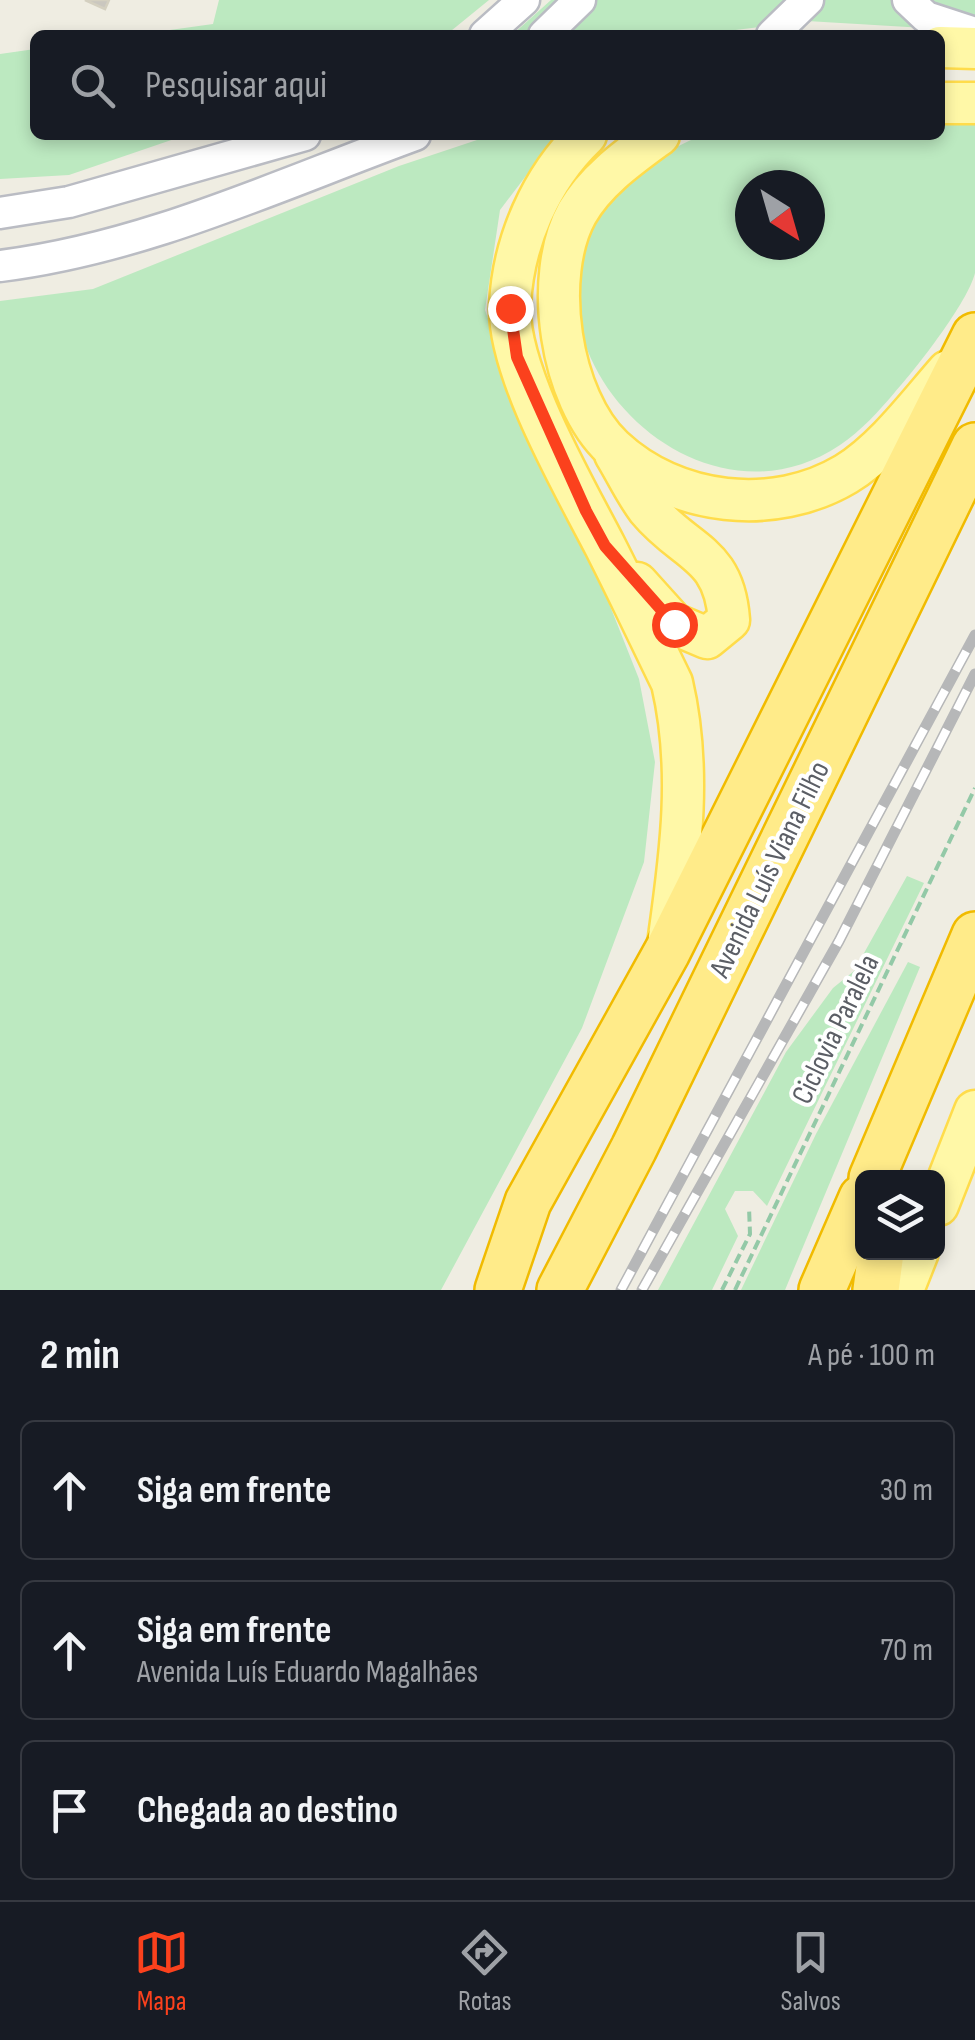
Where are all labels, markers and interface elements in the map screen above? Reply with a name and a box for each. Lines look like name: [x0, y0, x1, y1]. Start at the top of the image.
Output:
search box: [30, 30, 945, 140]
icon: search: [65, 58, 120, 113]
text: Pesquisar aqui: [145, 63, 327, 108]
north arrow: [735, 170, 825, 260]
route end: [488, 286, 534, 332]
route start: [652, 602, 698, 648]
street label: Avenida Luís Viana Filho: [702, 755, 838, 984]
street label: Ciclovia Paralela: [784, 949, 888, 1110]
map controls: [855, 1170, 945, 1260]
button: layers: [855, 1170, 945, 1260]
text: 2 min: [40, 1330, 120, 1381]
text: A pé · 100 m: [808, 1336, 935, 1375]
icon: ahead: [42, 1463, 97, 1518]
text: Siga em frente: [137, 1468, 331, 1513]
text: 30 m: [880, 1471, 933, 1510]
text: Siga em frente: [137, 1608, 331, 1653]
icon: ahead: [42, 1623, 97, 1678]
text: 70 m: [880, 1631, 933, 1670]
text: Avenida Luís Eduardo Magalhães: [137, 1653, 478, 1692]
icon: arrive: [42, 1783, 97, 1838]
text: Chegada ao destino: [137, 1788, 398, 1833]
tab: Mapa: [134, 1925, 189, 2018]
tab: Rotas: [457, 1925, 512, 2018]
tab: Salvos: [781, 1925, 841, 2018]

